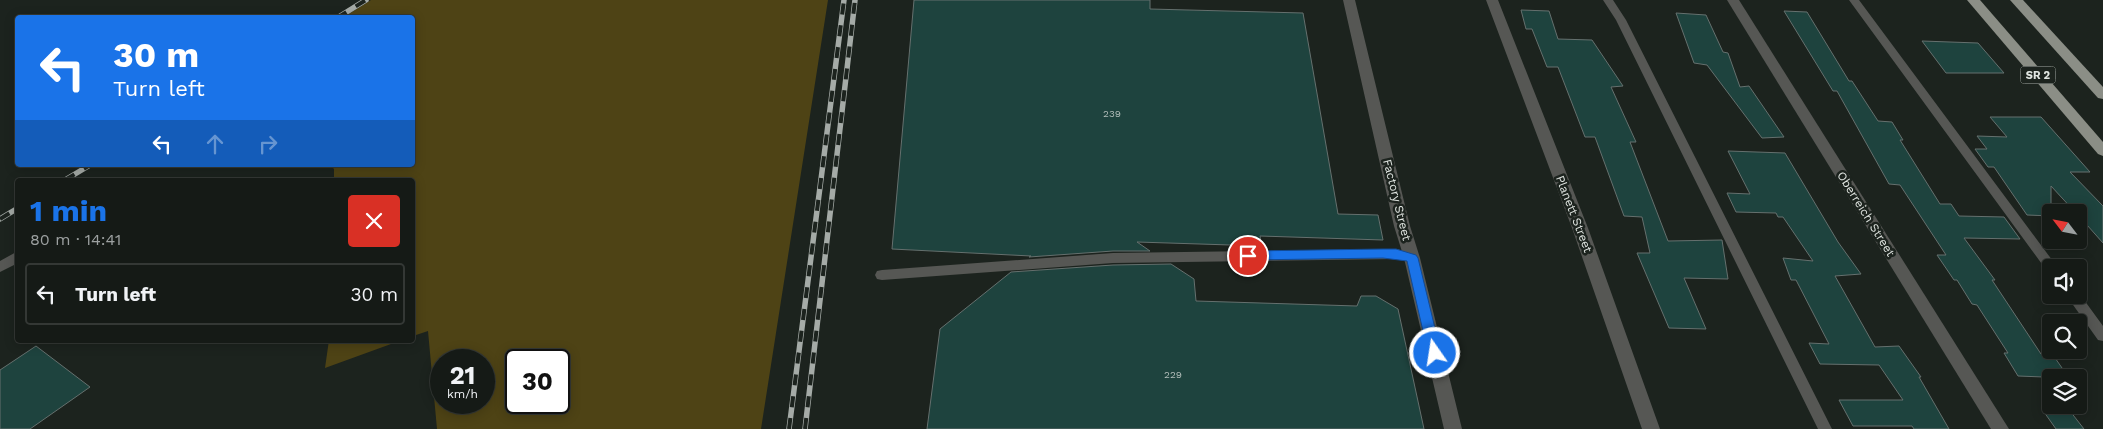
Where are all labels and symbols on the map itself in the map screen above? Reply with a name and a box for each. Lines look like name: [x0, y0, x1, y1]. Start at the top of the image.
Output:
road number: SR 2: [2020, 66, 2056, 84]
house number: 239: [1103, 108, 1121, 119]
street label: Factory Street: [1380, 158, 1414, 242]
street label: Oberreich Street: [1834, 169, 1898, 259]
street label: Planett Street: [1553, 173, 1595, 255]
north arrow: [2042, 204, 2088, 249]
pin: [1227, 235, 1269, 277]
position arrow: [1408, 326, 1460, 378]
speed limit sign: 30: [505, 349, 570, 414]
house number: 229: [1164, 369, 1182, 380]

